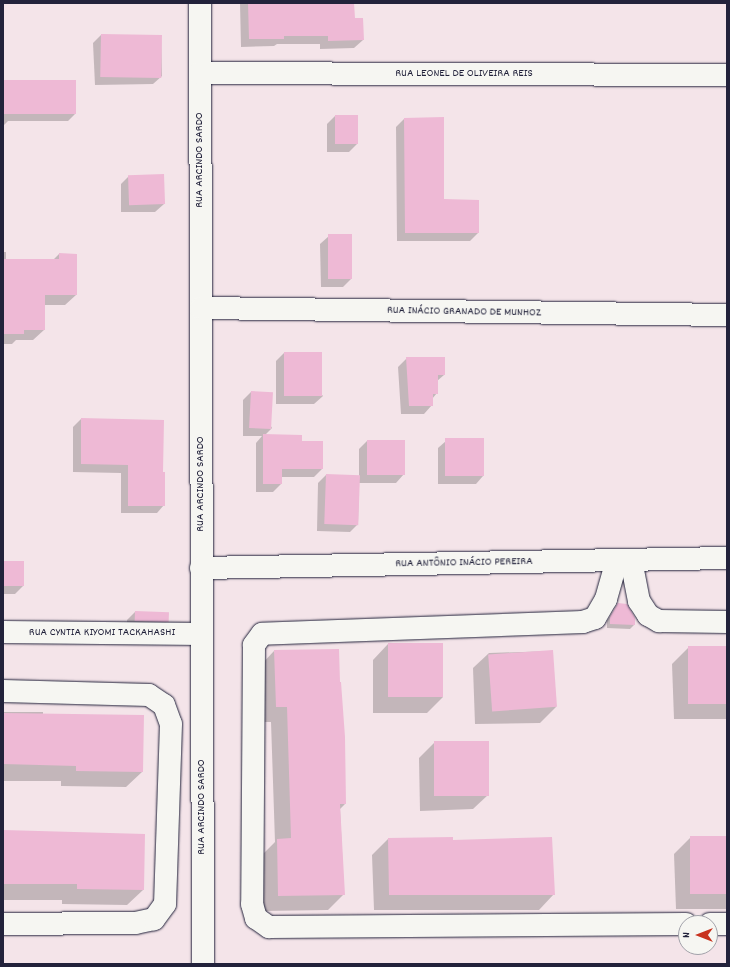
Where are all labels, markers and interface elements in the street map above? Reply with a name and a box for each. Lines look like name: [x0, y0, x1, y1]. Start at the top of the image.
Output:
street label: RUA LEONEL DE OLIVEIRA REIS: [395, 67, 533, 81]
street label: RUA ARCINDO SARDO: [193, 112, 207, 208]
street label: RUA INÁCIO GRANADO DE MUNHOZ: [387, 303, 541, 321]
street label: RUA ARCINDO SARDO: [194, 436, 208, 532]
street label: RUA ANTÔNIO INÁCIO PEREIRA: [395, 555, 533, 571]
street label: RUA CYNTIA KIYOMI TACKAHASHI: [29, 626, 175, 640]
street label: RUA ARCINDO SARDO: [195, 759, 209, 855]
north arrow: [678, 915, 718, 955]
text: N: [679, 932, 695, 938]

